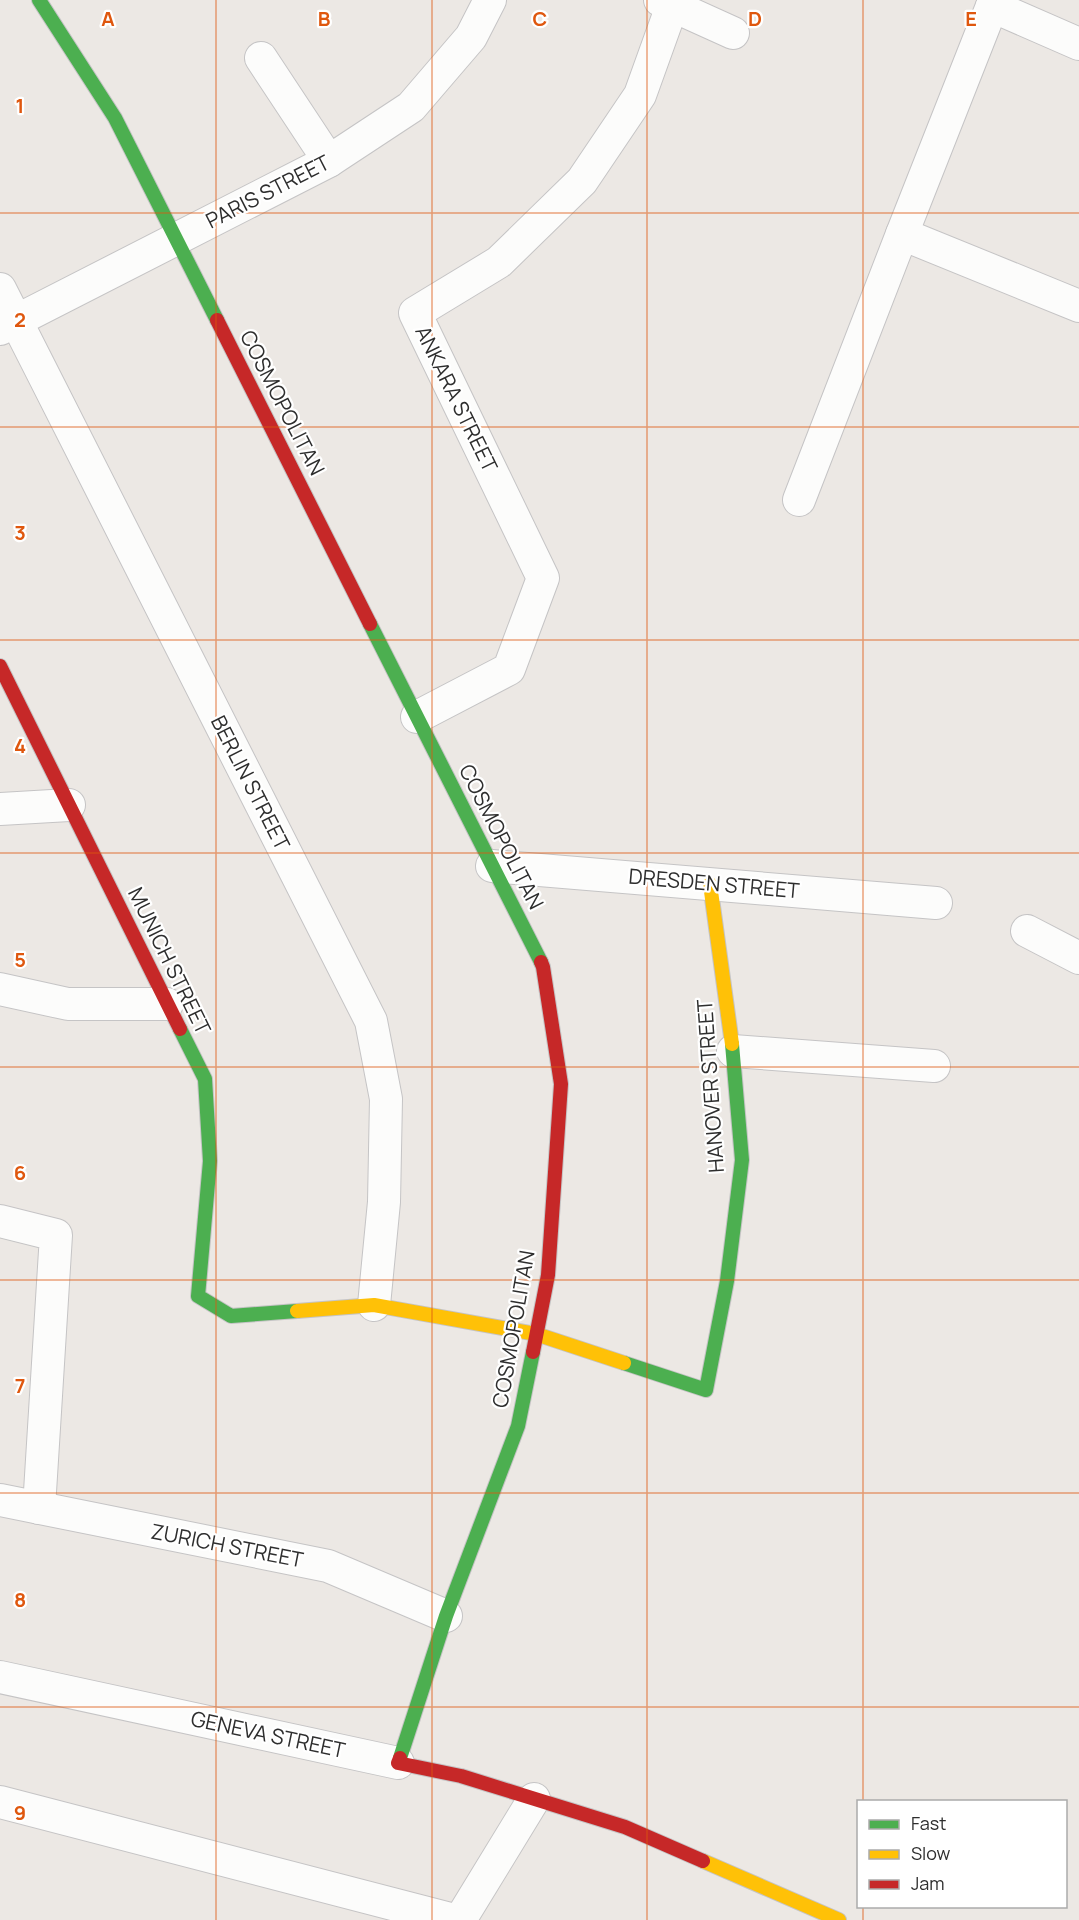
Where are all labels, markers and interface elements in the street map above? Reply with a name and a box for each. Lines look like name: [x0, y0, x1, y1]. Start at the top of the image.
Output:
text: A: [101, 5, 115, 32]
text: B: [318, 5, 331, 32]
text: C: [533, 5, 547, 32]
text: D: [748, 5, 762, 32]
text: E: [965, 5, 977, 32]
text: 1: [16, 92, 24, 119]
street label: PARIS STREET: [201, 148, 335, 234]
text: 2: [14, 306, 26, 333]
street label: ANKARA STREET: [409, 321, 505, 477]
street label: COSMOPOLITAN: [234, 325, 332, 480]
text: 3: [14, 519, 26, 546]
street label: BERLIN STREET: [205, 710, 297, 855]
text: 4: [14, 732, 26, 759]
street label: COSMOPOLITAN: [453, 759, 551, 914]
street label: DRESDEN STREET: [627, 862, 801, 904]
street label: MUNICH STREET: [122, 882, 218, 1039]
text: 5: [14, 946, 26, 973]
street label: HANOVER STREET: [690, 998, 730, 1174]
text: 6: [14, 1159, 26, 1186]
street label: COSMOPOLITAN: [485, 1248, 541, 1410]
text: 7: [15, 1372, 25, 1399]
street label: ZURICH STREET: [149, 1517, 306, 1574]
text: 8: [14, 1586, 26, 1613]
street label: GENEVA STREET: [189, 1704, 348, 1764]
text: 9: [14, 1799, 26, 1826]
legend: [857, 1800, 1067, 1908]
text: Fast: [911, 1811, 946, 1835]
text: Slow: [911, 1841, 951, 1865]
text: Jam: [911, 1871, 945, 1895]

